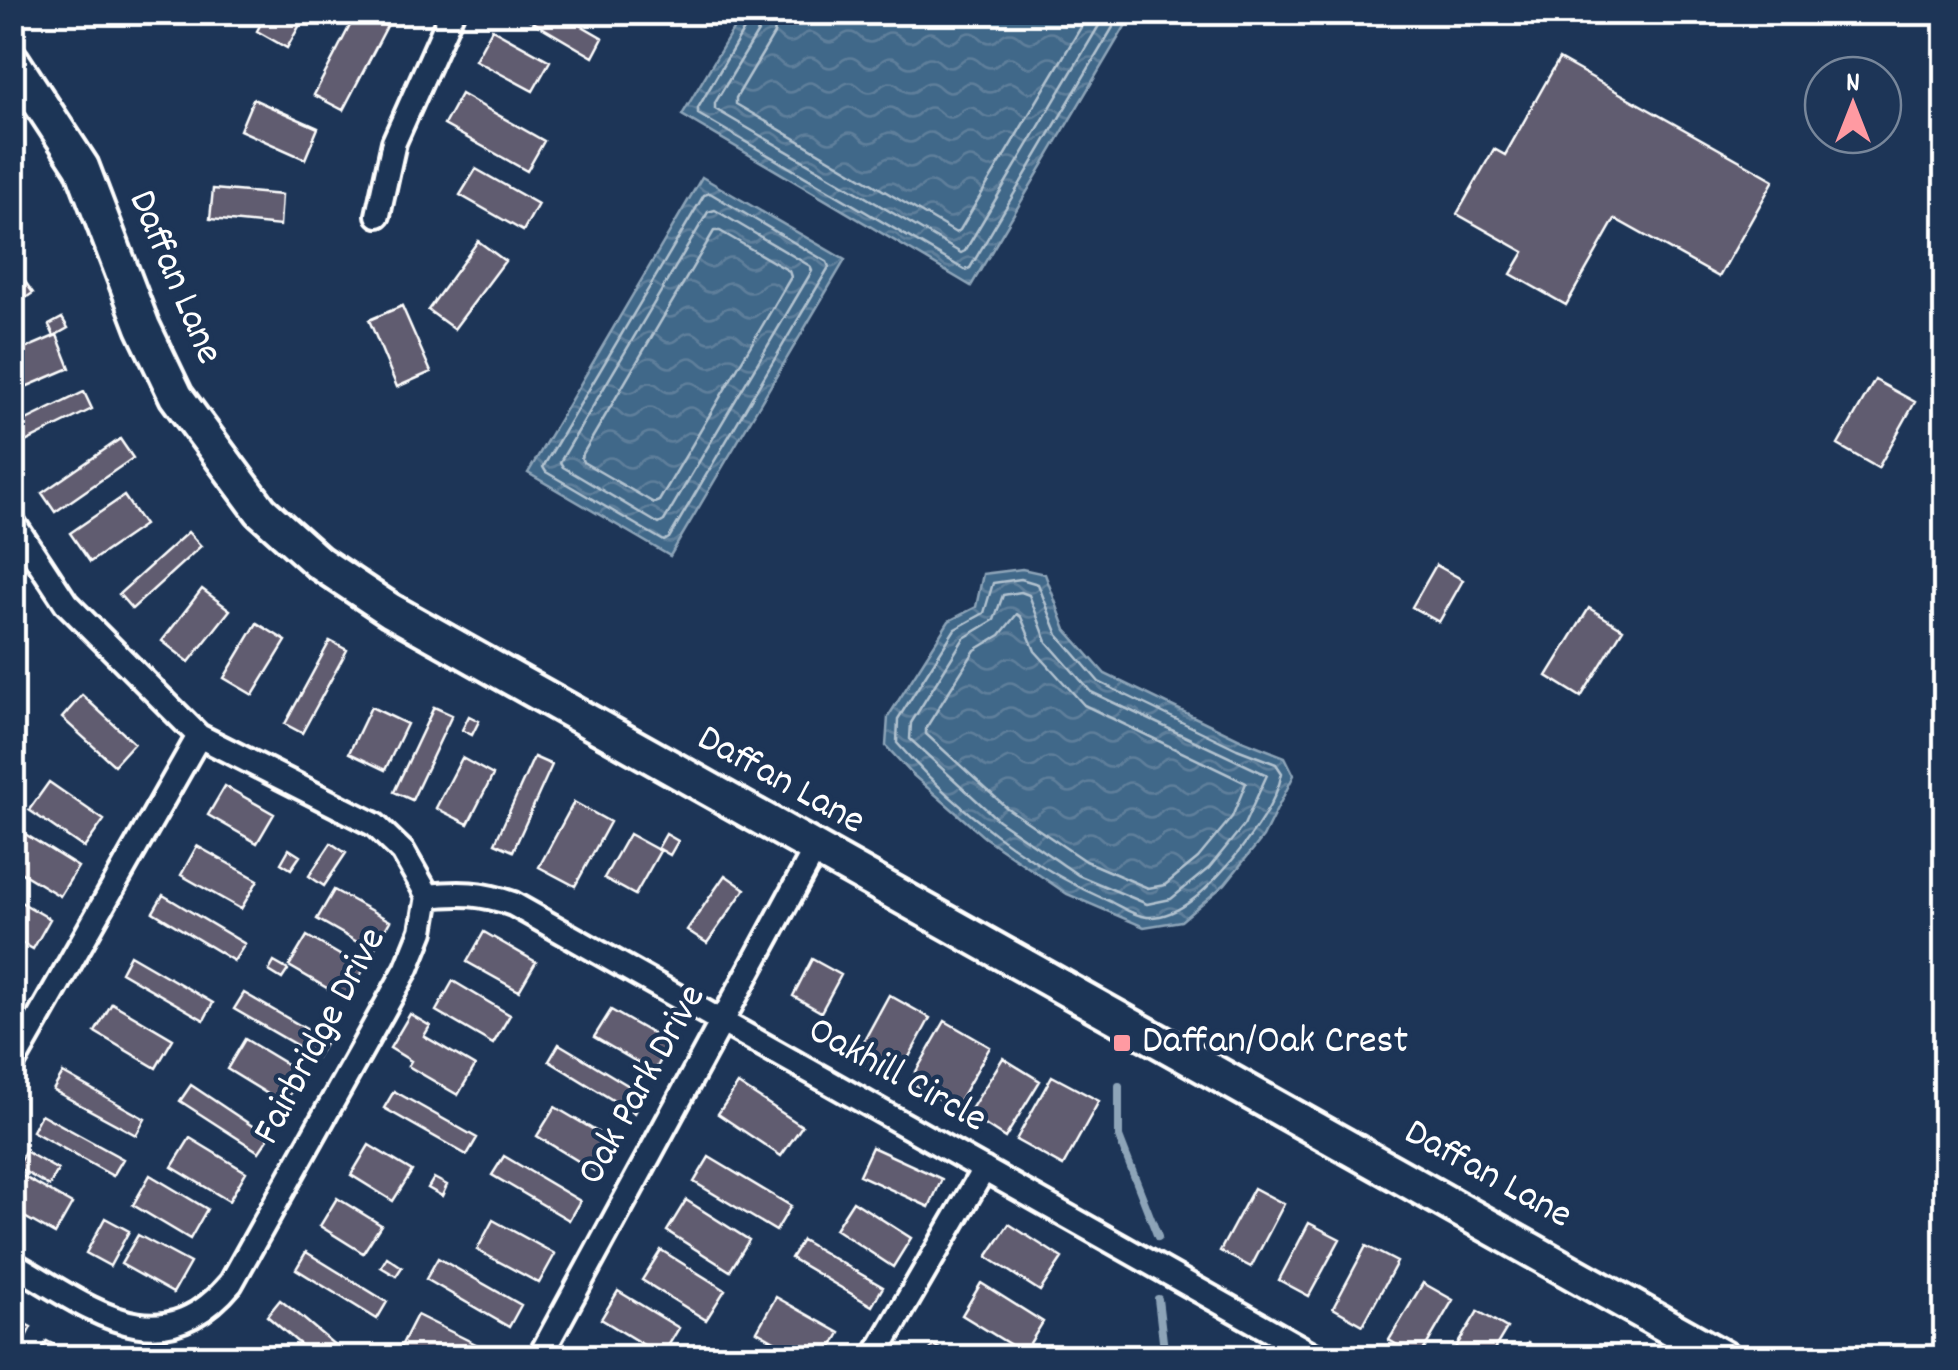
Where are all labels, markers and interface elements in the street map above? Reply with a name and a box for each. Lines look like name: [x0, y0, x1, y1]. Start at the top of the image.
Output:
north arrow: [1803, 55, 1903, 155]
text: N: [1846, 65, 1860, 105]
street label: Daffan Lane: [111, 182, 235, 374]
street label: Daffan Lane: [686, 712, 874, 852]
street label: Fairbridge Drive: [241, 918, 403, 1156]
street label: Oak Park Drive: [565, 975, 723, 1197]
street label: Oakhill Circle: [796, 1004, 996, 1150]
place label: Daffan/Oak Crest: [1142, 1015, 1408, 1072]
marker: Daffan/Oak Crest: [1111, 1032, 1133, 1054]
street label: Daffan Lane: [1393, 1106, 1581, 1246]

